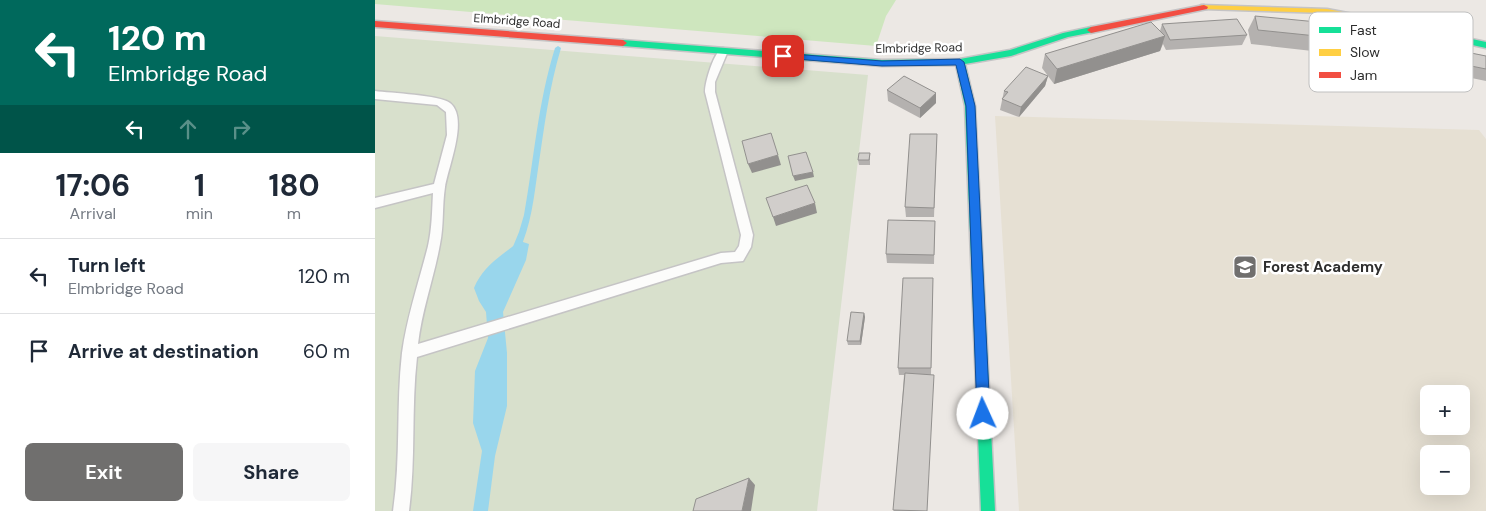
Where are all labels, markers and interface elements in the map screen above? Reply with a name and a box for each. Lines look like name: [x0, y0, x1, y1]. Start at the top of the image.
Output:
street label: Elmbridge Road: [473, 10, 561, 32]
legend: [1309, 12, 1473, 92]
text: 120 m: [108, 15, 207, 61]
icon: left: [25, 20, 90, 85]
text: Fast: [1350, 21, 1377, 39]
pin: [762, 35, 804, 77]
street label: Elmbridge Road: [875, 39, 963, 57]
icon: arrive: [769, 42, 797, 70]
text: Slow: [1350, 43, 1380, 61]
text: Elmbridge Road: [108, 59, 267, 88]
text: Jam: [1350, 66, 1377, 84]
icon: left: [121, 115, 149, 143]
icon: ahead: [174, 115, 202, 143]
icon: right: [227, 115, 255, 143]
text: 17:06: [55, 166, 130, 205]
text: 1: [194, 166, 205, 205]
text: 180: [268, 166, 320, 205]
text: Arrival: [70, 203, 116, 224]
text: min: [186, 203, 213, 224]
text: m: [287, 203, 301, 224]
text: Turn left: [68, 253, 146, 278]
school or university icon: Forest Academy: [1232, 254, 1258, 280]
place label: Forest Academy: [1263, 257, 1383, 277]
icon: left: [25, 262, 53, 290]
text: 120 m: [298, 264, 350, 289]
text: Elmbridge Road: [68, 278, 184, 299]
icon: arrive: [25, 337, 53, 365]
text: Arrive at destination: [68, 339, 259, 364]
text: 60 m: [303, 339, 350, 364]
map controls: [1420, 385, 1470, 495]
button: +: [1420, 385, 1470, 435]
position arrow: [956, 387, 1008, 439]
button: Exit: [25, 443, 183, 501]
button: Share: [193, 443, 350, 501]
button: −: [1420, 445, 1470, 495]

